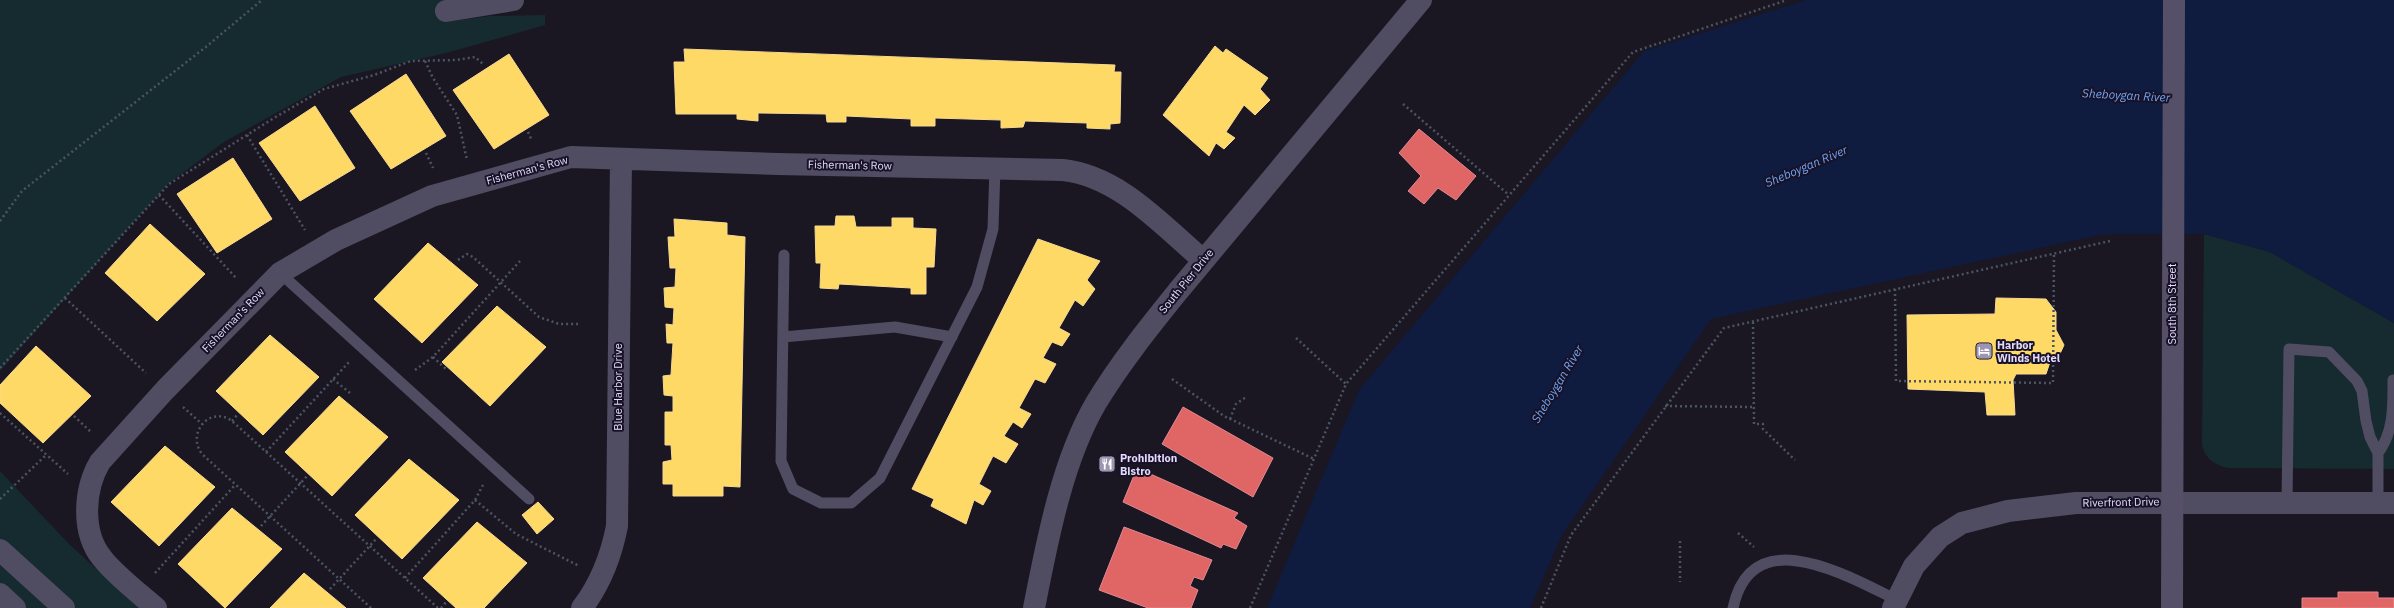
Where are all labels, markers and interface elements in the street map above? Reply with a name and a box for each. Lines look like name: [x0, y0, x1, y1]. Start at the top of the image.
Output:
water label: Sheboygan River: [2082, 85, 2171, 105]
water label: Sheboygan River: [1762, 142, 1850, 190]
street label: Fisherman's Row: [485, 152, 570, 188]
street label: Fisherman's Row: [808, 157, 893, 173]
street label: South Pier Drive: [1156, 246, 1216, 316]
street label: South 8th Street: [2165, 263, 2179, 344]
street label: Fisherman's Row: [199, 284, 268, 355]
place label: Harbor Winds Hotel: [1997, 338, 2061, 365]
hotel icon: Harbor Winds Hotel: [1974, 341, 1994, 361]
water label: Sheboygan River: [1528, 342, 1586, 426]
street label: Blue Harbor Drive: [611, 343, 625, 431]
place label: Prohibition Bistro: [1120, 451, 1177, 478]
restaurant icon: Prohibition Bistro: [1097, 454, 1117, 474]
street label: Riverfront Drive: [2082, 494, 2160, 510]

